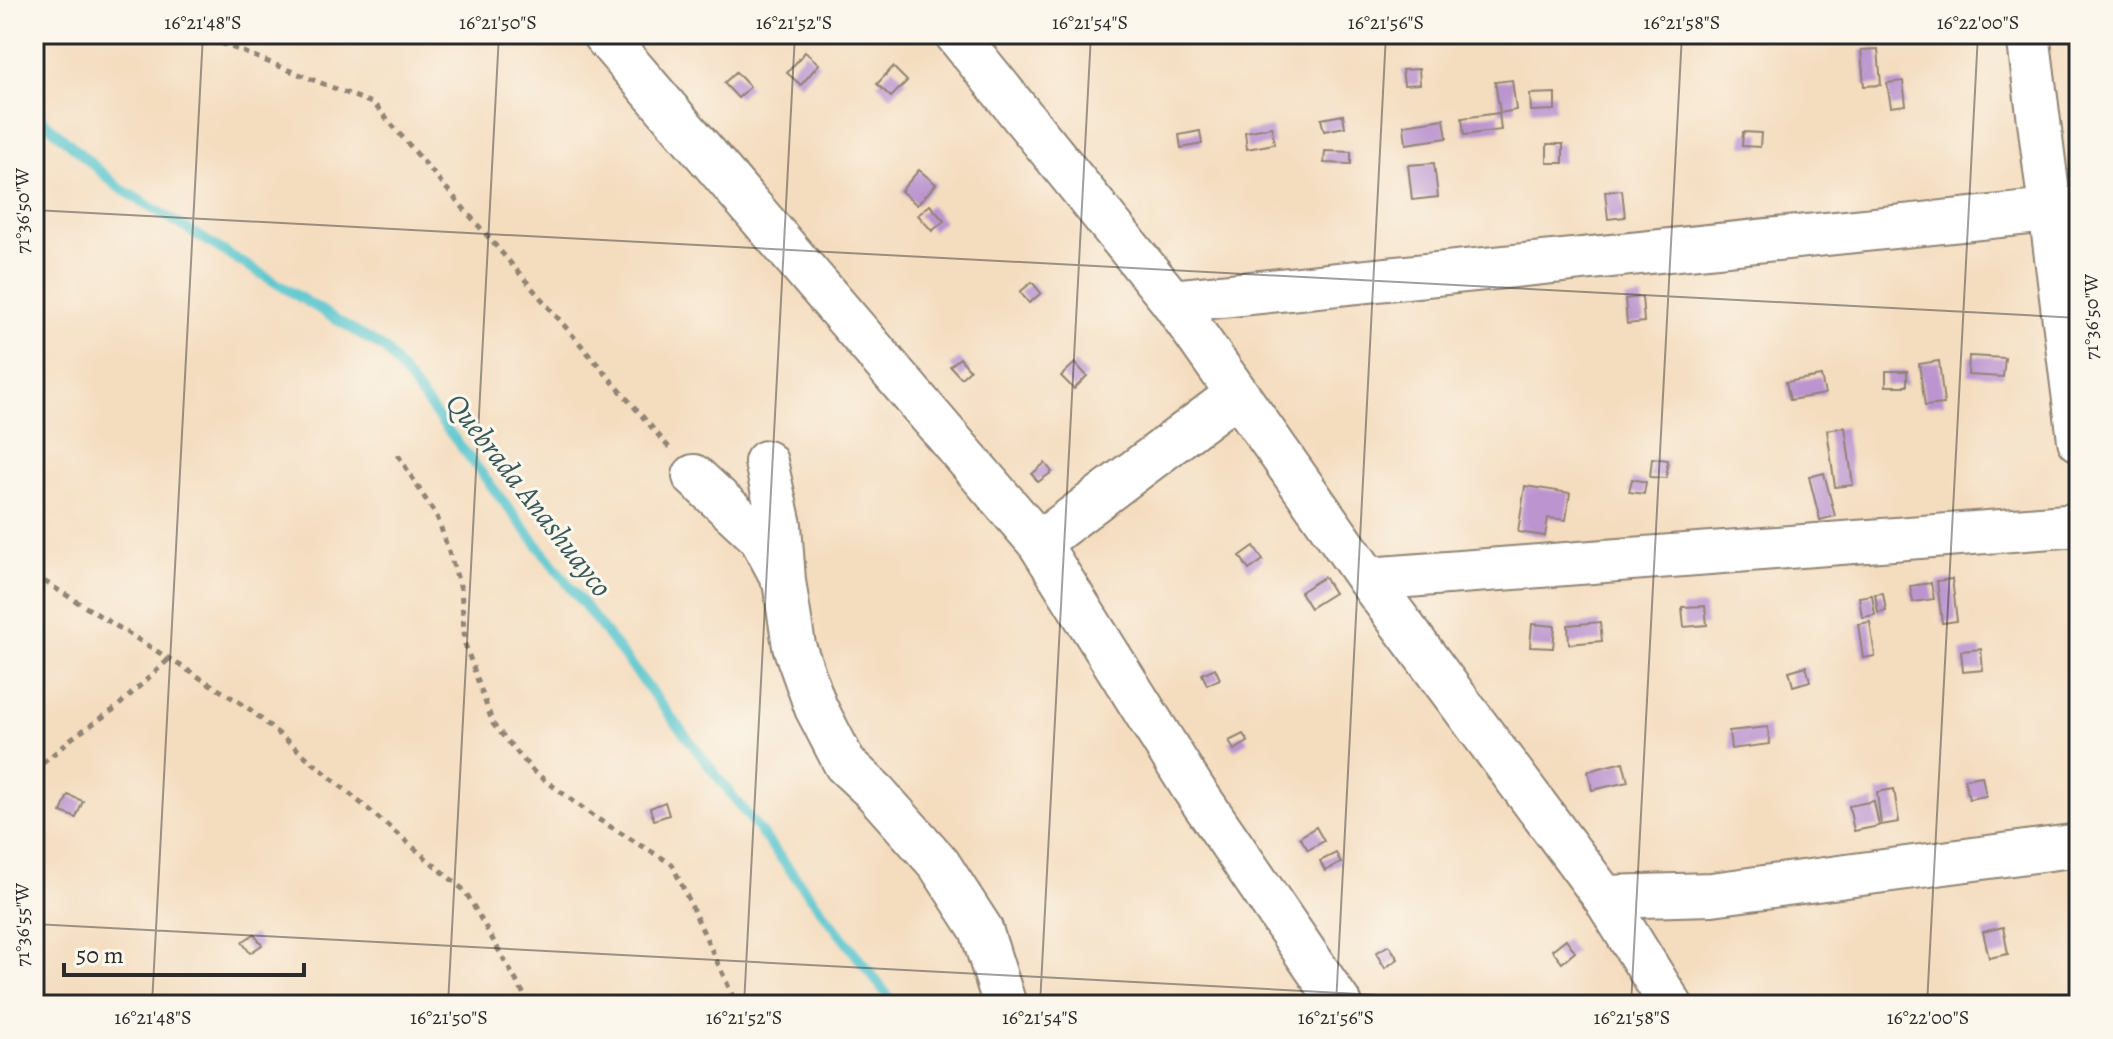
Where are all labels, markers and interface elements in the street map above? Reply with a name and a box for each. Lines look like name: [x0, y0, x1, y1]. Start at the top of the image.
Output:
text: 16°21'48"S: [164, 9, 242, 36]
text: 16°21'50"S: [459, 9, 537, 36]
text: 16°21'52"S: [756, 9, 832, 36]
text: 16°21'54"S: [1052, 9, 1128, 36]
text: 16°21'56"S: [1348, 9, 1424, 36]
text: 16°21'58"S: [1644, 9, 1720, 36]
text: 16°22'00"S: [1937, 9, 2019, 36]
text: 71°36'50"W: [9, 168, 36, 254]
text: 71°36'50"W: [2078, 274, 2105, 360]
water label: Quebrada Anashuayco: [437, 385, 621, 605]
text: 71°36'55"W: [9, 883, 36, 967]
scale bar: [64, 927, 304, 977]
text: 50 m: [76, 939, 124, 971]
text: 16°21'48"S: [114, 1004, 192, 1031]
text: 16°21'50"S: [410, 1004, 488, 1031]
text: 16°21'52"S: [706, 1004, 782, 1031]
text: 16°21'54"S: [1002, 1004, 1078, 1031]
text: 16°21'56"S: [1298, 1004, 1374, 1031]
text: 16°21'58"S: [1594, 1004, 1670, 1031]
text: 16°22'00"S: [1887, 1004, 1969, 1031]

